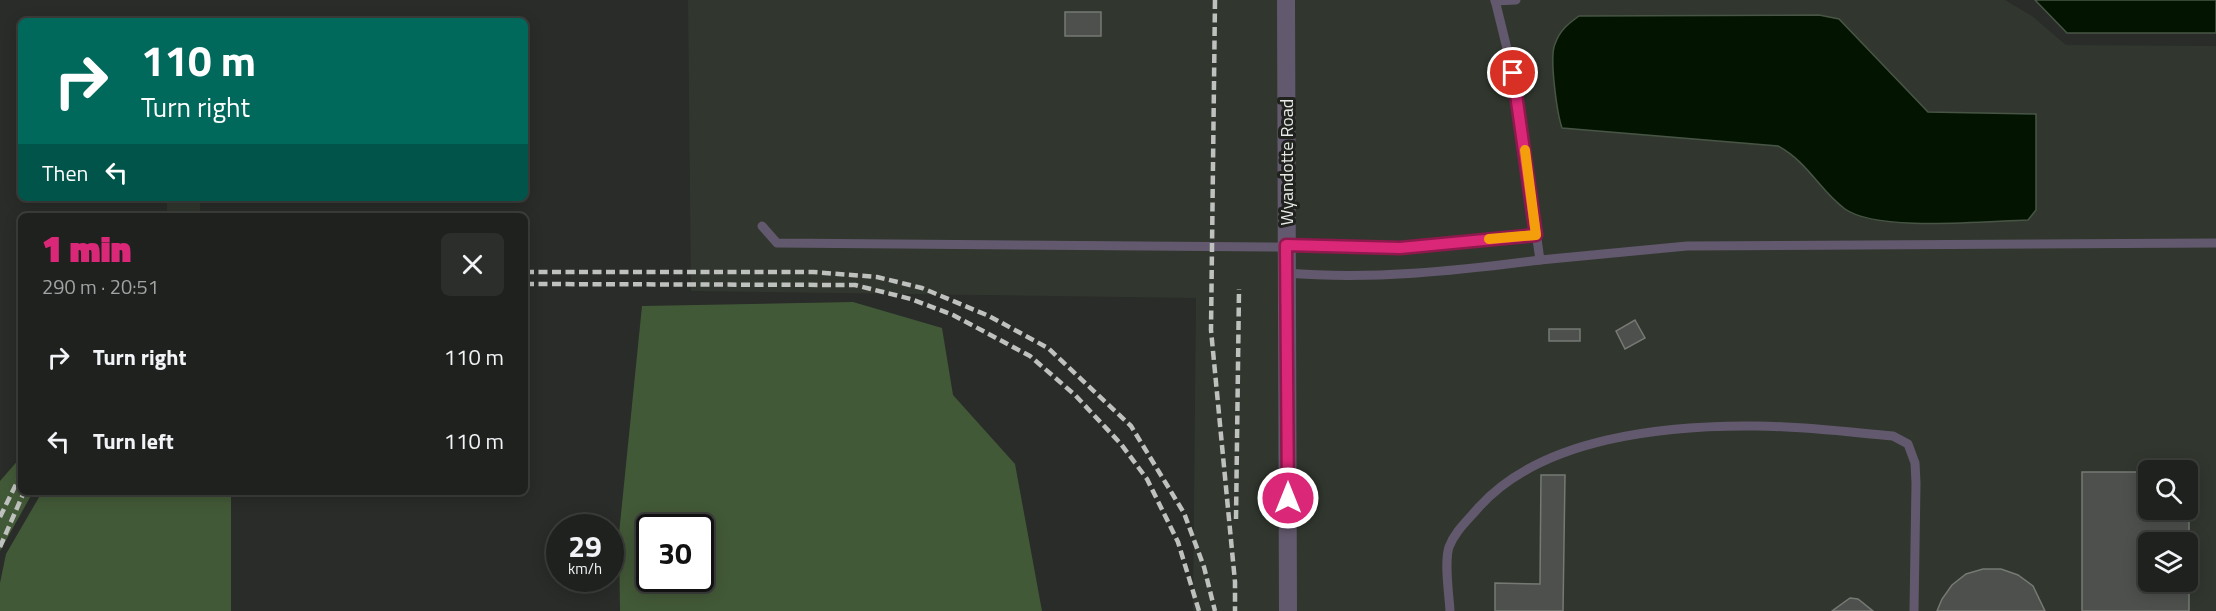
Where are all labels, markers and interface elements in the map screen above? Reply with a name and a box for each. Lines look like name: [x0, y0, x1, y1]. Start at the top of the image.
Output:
text: 110 m: [141, 28, 256, 92]
icon: right: [42, 42, 120, 120]
pin: [1487, 47, 1538, 98]
icon: arrive: [1496, 56, 1529, 89]
text: Turn right: [141, 86, 250, 127]
street label: Wyandotte Road: [1273, 99, 1300, 225]
text: Then: [42, 156, 88, 190]
icon: left: [100, 156, 133, 189]
text: 1 min: [42, 221, 131, 276]
button: close: [441, 233, 504, 296]
text: 290 m · 20:51: [42, 271, 159, 302]
text: Turn right: [93, 340, 187, 374]
text: 110 m: [444, 340, 504, 374]
icon: right: [42, 341, 75, 374]
text: Turn left: [93, 424, 174, 458]
text: 110 m: [444, 424, 504, 458]
icon: left: [42, 425, 75, 458]
map controls: [2138, 460, 2198, 592]
button: search: [2138, 460, 2198, 520]
position arrow: [1256, 466, 1320, 530]
speed limit sign: 30: [636, 514, 714, 592]
text: 29: [568, 523, 602, 569]
button: layers: [2138, 532, 2198, 592]
text: km/h: [568, 557, 602, 580]

